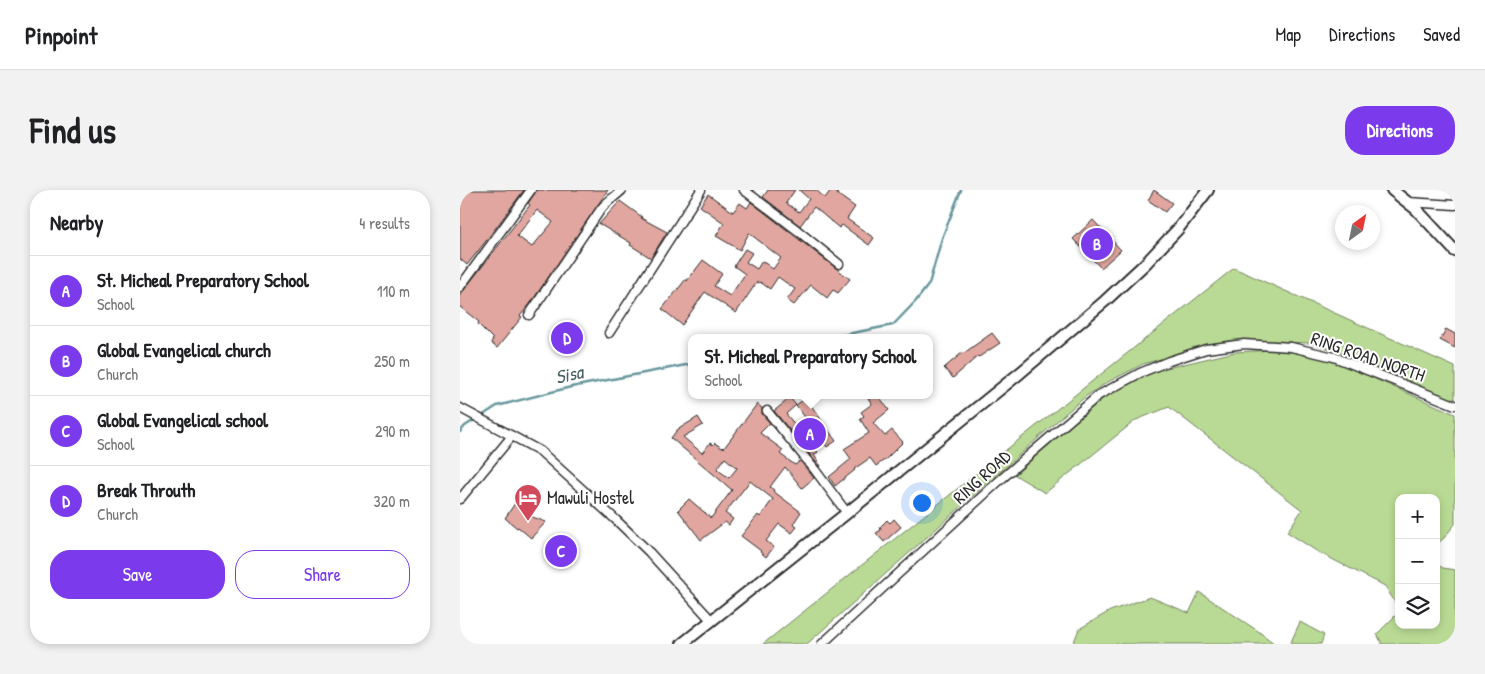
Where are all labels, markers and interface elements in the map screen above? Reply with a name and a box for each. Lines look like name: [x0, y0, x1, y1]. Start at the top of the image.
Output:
text: Pinpoint: [25, 19, 97, 51]
text: Map: [1276, 22, 1301, 47]
text: Directions: [1329, 22, 1395, 47]
text: Saved: [1423, 22, 1460, 47]
button: Directions: [1345, 106, 1455, 155]
text: Find us: [30, 107, 116, 154]
north arrow: [1335, 205, 1380, 250]
text: Nearby: [50, 208, 103, 237]
text: 4 results: [359, 212, 410, 234]
pin: B: [1081, 225, 1113, 263]
text: St. Micheal Preparatory School: [97, 267, 309, 293]
text: A: [62, 280, 70, 302]
text: 110 m: [377, 280, 410, 302]
text: School: [97, 293, 134, 315]
pin: D: [551, 319, 583, 357]
street label: RING ROAD NORTH: [1308, 325, 1428, 388]
popup: [688, 334, 933, 399]
text: Global Evangelical church: [97, 337, 271, 363]
text: St. Micheal Preparatory School: [705, 343, 916, 369]
text: B: [62, 350, 70, 372]
text: 250 m: [374, 350, 410, 372]
water label: Sisa: [553, 358, 588, 390]
text: Church: [97, 363, 138, 385]
text: School: [705, 369, 742, 391]
text: Global Evangelical school: [97, 407, 268, 433]
pin: A: [794, 415, 826, 453]
text: C: [62, 420, 70, 442]
text: 290 m: [375, 420, 410, 442]
text: School: [97, 433, 134, 455]
street label: RING ROAD: [947, 444, 1016, 509]
text: Break Throuth: [97, 477, 195, 503]
hotel icon: Mawuli Hostel: [513, 483, 543, 522]
place label: Mawuli Hostel: [547, 485, 634, 510]
text: D: [62, 490, 70, 512]
text: 320 m: [374, 490, 410, 512]
your location: [909, 490, 935, 516]
map controls: [1395, 494, 1440, 629]
button: +: [1395, 494, 1440, 539]
text: Church: [97, 503, 138, 525]
pin: C: [545, 532, 577, 570]
button: −: [1395, 539, 1440, 584]
button: Save: [50, 550, 225, 599]
button: Share: [235, 550, 410, 599]
button: layers: [1395, 584, 1440, 629]

